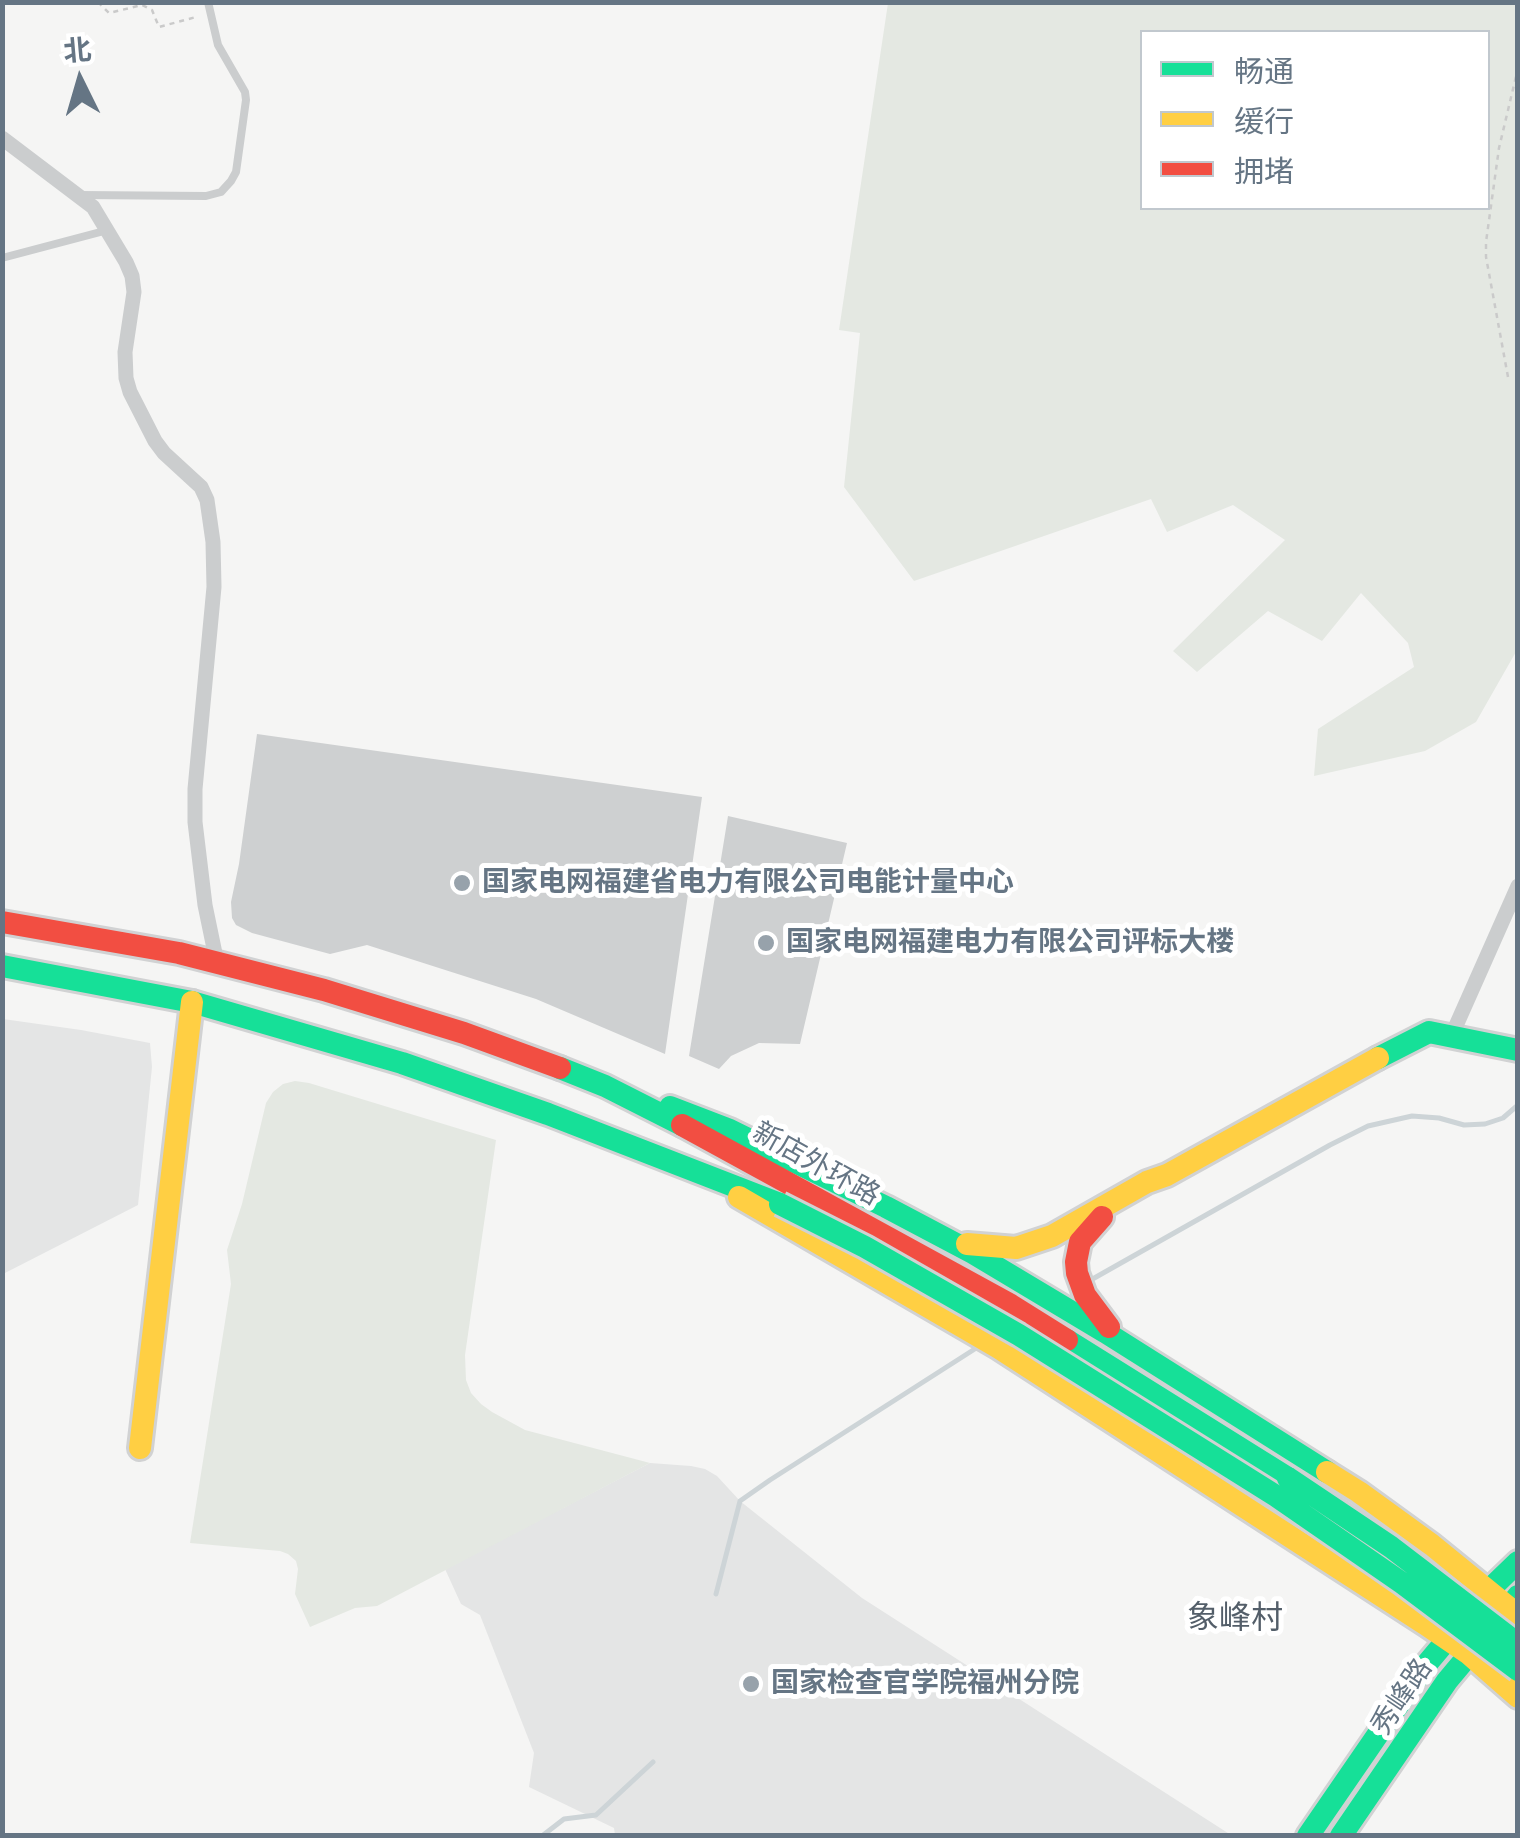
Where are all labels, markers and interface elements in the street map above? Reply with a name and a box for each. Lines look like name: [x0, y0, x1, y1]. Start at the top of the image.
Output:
north arrow: [30, 30, 130, 130]
legend: [1140, 30, 1490, 210]
text: 北: [62, 31, 93, 68]
text: 畅通: [1234, 52, 1294, 90]
text: 缓行: [1234, 102, 1294, 140]
text: 拥堵: [1234, 152, 1294, 190]
place label: 国家电网福建省电力有限公司电能计量中心: [482, 866, 1014, 900]
marker: 国家电网福建省电力有限公司电能计量中心: [451, 872, 473, 894]
place label: 国家电网福建电力有限公司评标大楼: [786, 926, 1234, 960]
marker: 国家电网福建电力有限公司评标大楼: [755, 932, 777, 954]
street label: 新店外环路: [747, 1115, 885, 1213]
district label: 象峰村: [1187, 1599, 1283, 1637]
street label: 秀峰路: [1365, 1653, 1439, 1741]
place label: 国家检查官学院福州分院: [771, 1667, 1079, 1701]
marker: 国家检查官学院福州分院: [740, 1673, 762, 1695]

